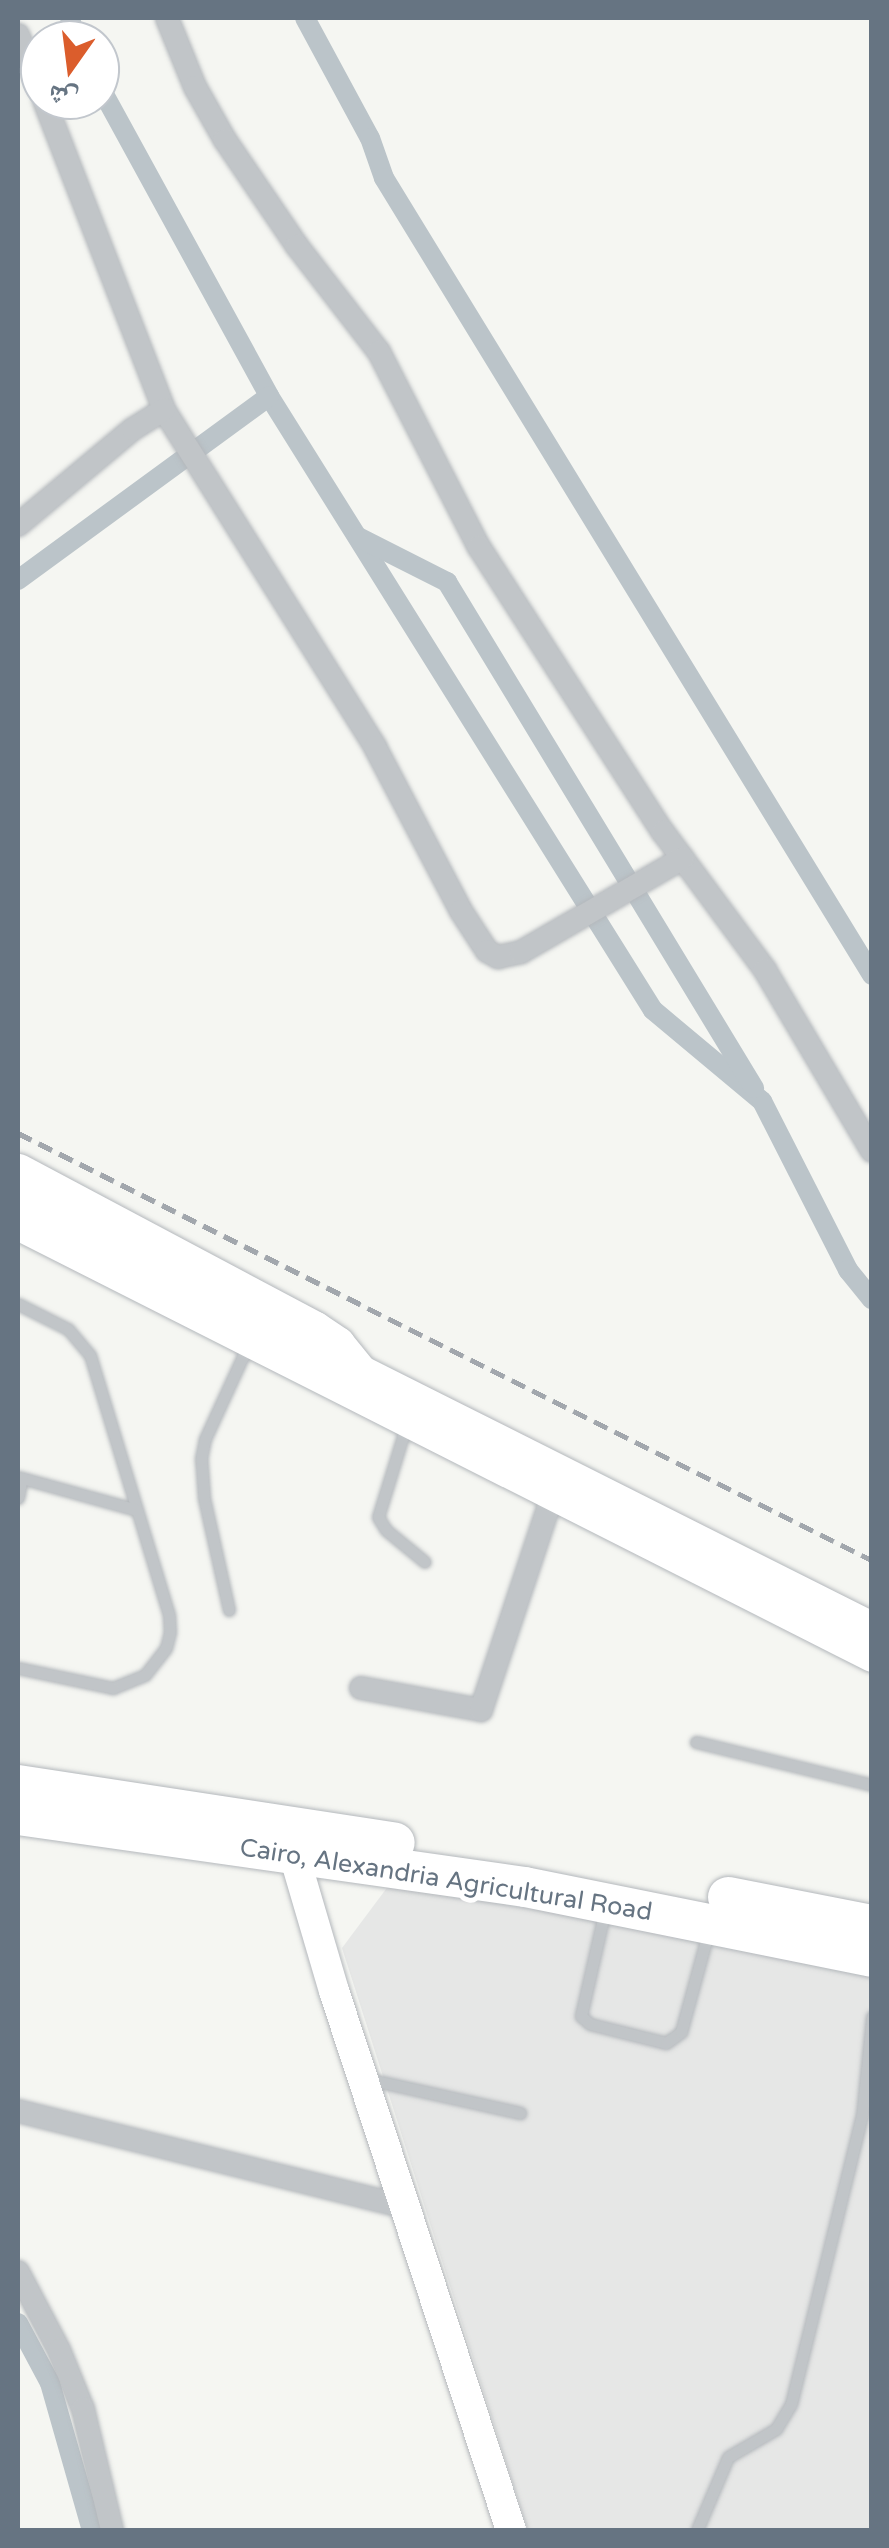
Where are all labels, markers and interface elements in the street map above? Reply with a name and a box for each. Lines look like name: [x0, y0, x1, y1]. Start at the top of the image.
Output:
north arrow: [20, 20, 120, 120]
text: ش: [45, 77, 82, 117]
street label: Cairo, Alexandria Agricultural Road: [238, 1833, 654, 1927]

